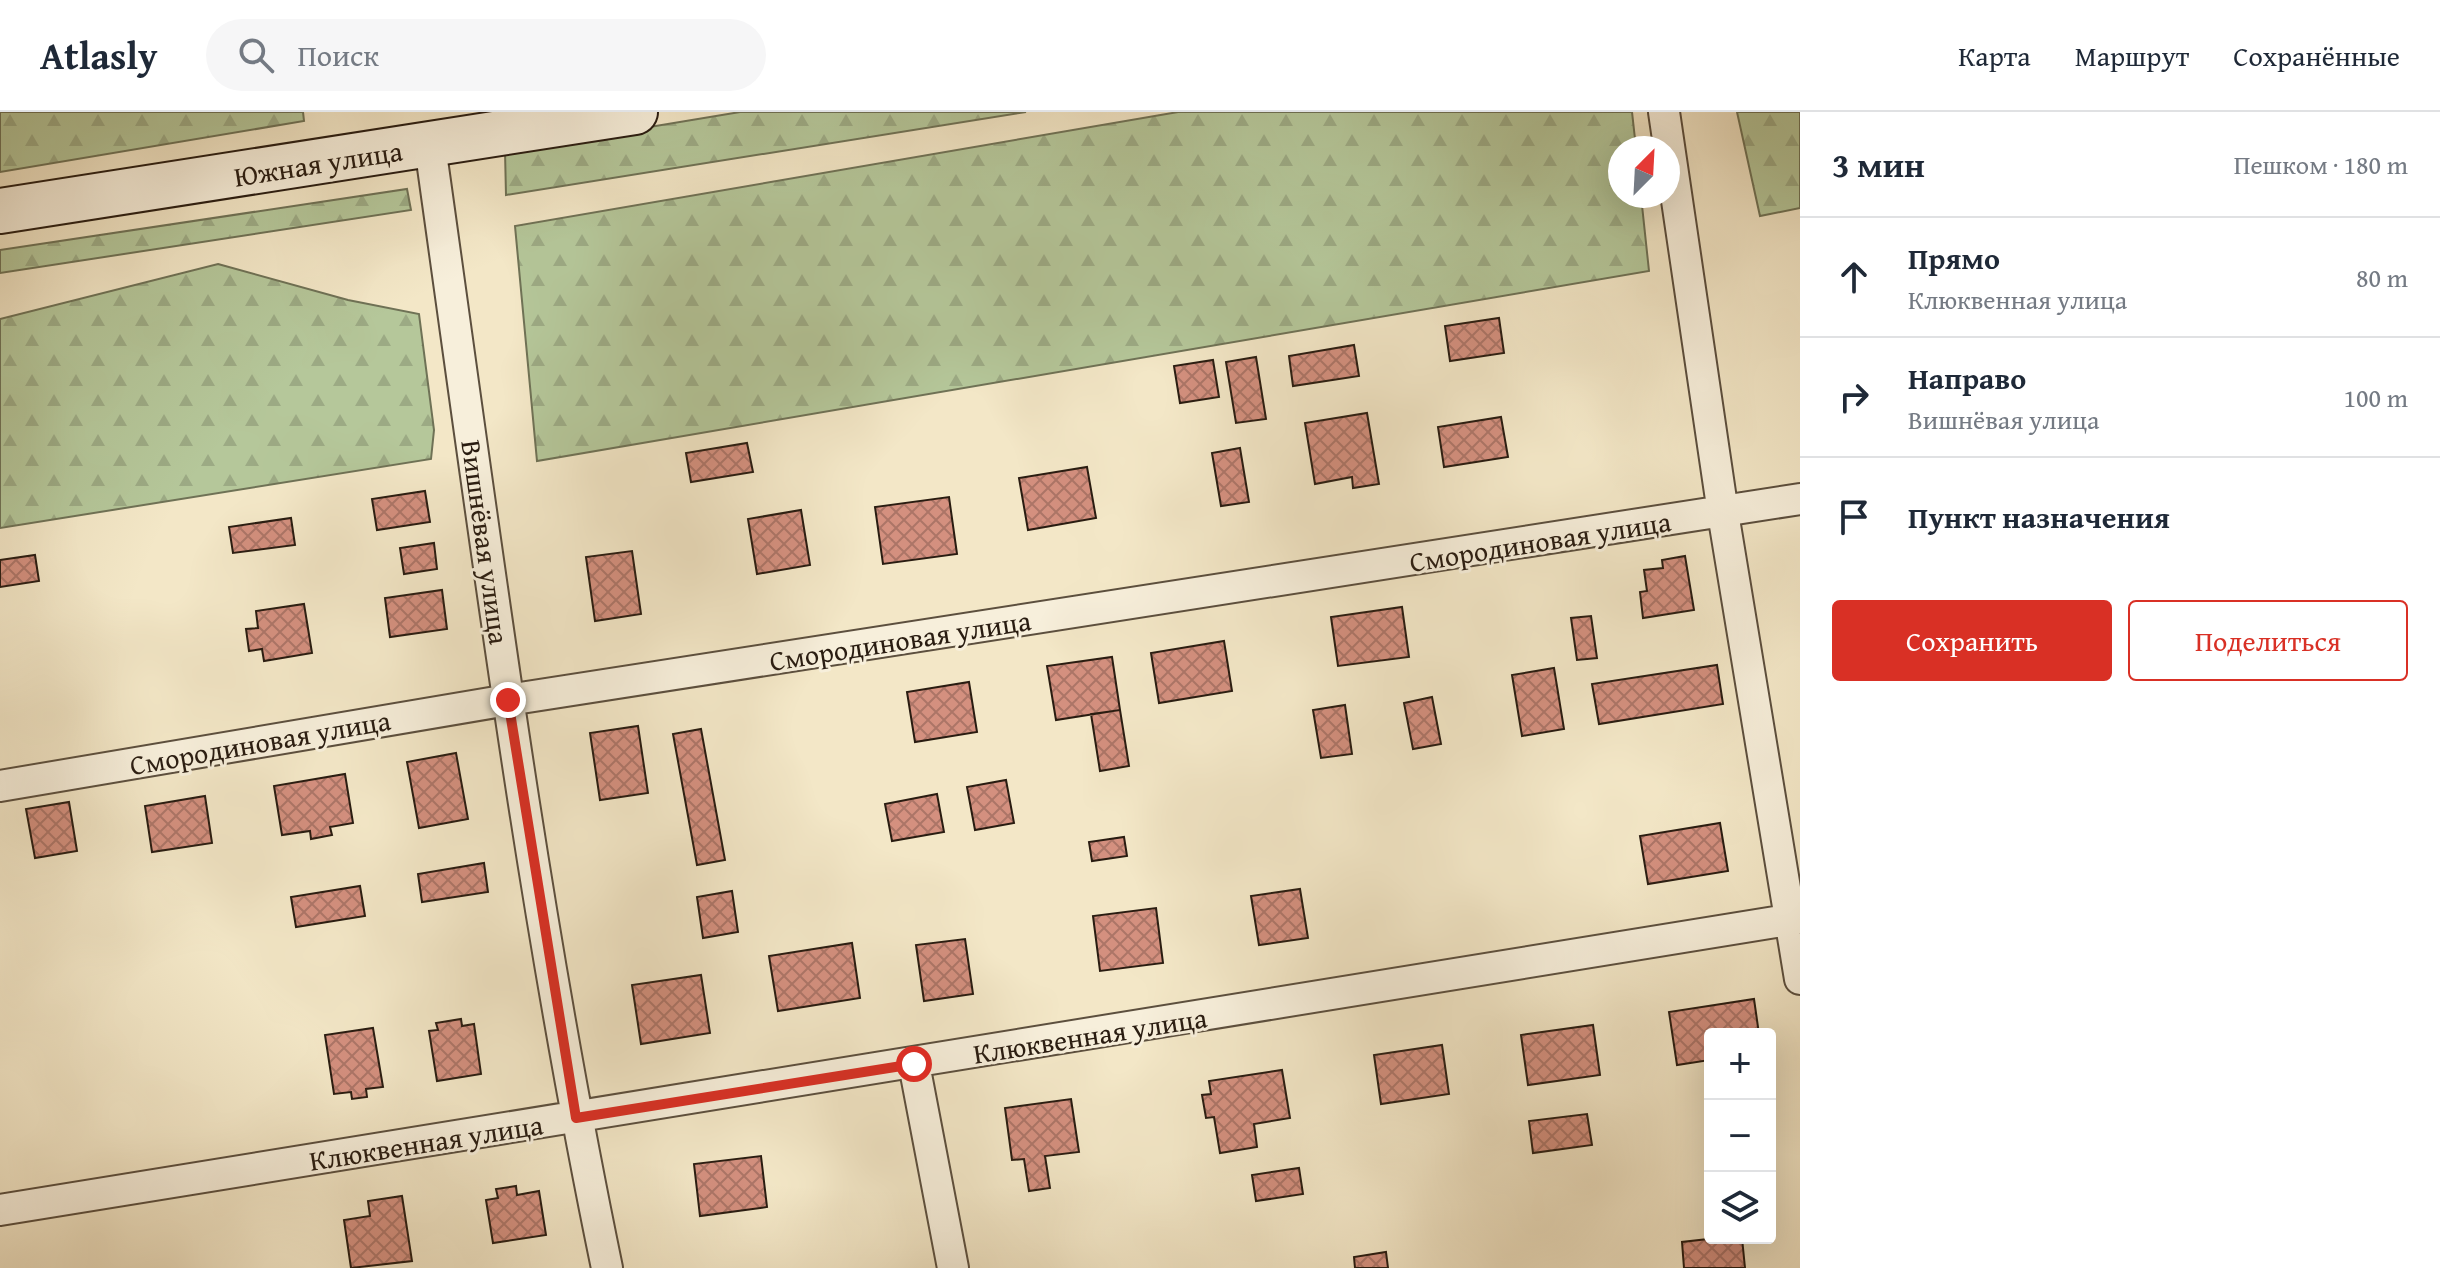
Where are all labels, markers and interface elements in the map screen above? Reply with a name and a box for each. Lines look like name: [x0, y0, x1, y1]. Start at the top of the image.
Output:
search box: [206, 19, 766, 91]
text: Atlasly: [40, 27, 158, 83]
icon: search: [234, 33, 278, 77]
text: Поиск: [298, 33, 379, 77]
text: Карта: [1958, 35, 2031, 76]
text: Маршрут: [2075, 35, 2189, 76]
text: Сохранённые: [2233, 35, 2400, 76]
street label: Южная улица: [231, 129, 406, 197]
north arrow: [1608, 136, 1680, 208]
text: 3 мин: [1832, 140, 1925, 189]
text: Пешком · 180 m: [2234, 145, 2408, 184]
text: Прямо: [1908, 236, 2000, 280]
icon: ahead: [1832, 255, 1876, 299]
text: 80 m: [2356, 258, 2408, 297]
text: Клюквенная улица: [1908, 280, 2127, 319]
text: Направо: [1908, 356, 2026, 400]
icon: right: [1832, 375, 1876, 419]
text: 100 m: [2343, 378, 2408, 417]
text: Вишнёвая улица: [1908, 400, 2099, 439]
street label: Вишнёвая улица: [451, 437, 521, 648]
icon: arrive: [1832, 495, 1876, 539]
text: Пункт назначения: [1908, 495, 2170, 539]
street label: Смородиновая улица: [1406, 500, 1674, 582]
street label: Смородиновая улица: [766, 599, 1034, 681]
button: Сохранить: [1832, 600, 2112, 681]
button: Поделиться: [2128, 600, 2408, 681]
route end: [490, 682, 526, 718]
street label: Смородиновая улица: [126, 699, 394, 785]
street label: Клюквенная улица: [970, 996, 1210, 1074]
map controls: [1704, 1028, 1776, 1244]
button: +: [1704, 1028, 1776, 1100]
route start: [896, 1046, 932, 1082]
button: −: [1704, 1100, 1776, 1172]
street label: Клюквенная улица: [306, 1103, 546, 1181]
button: layers: [1704, 1172, 1776, 1244]

